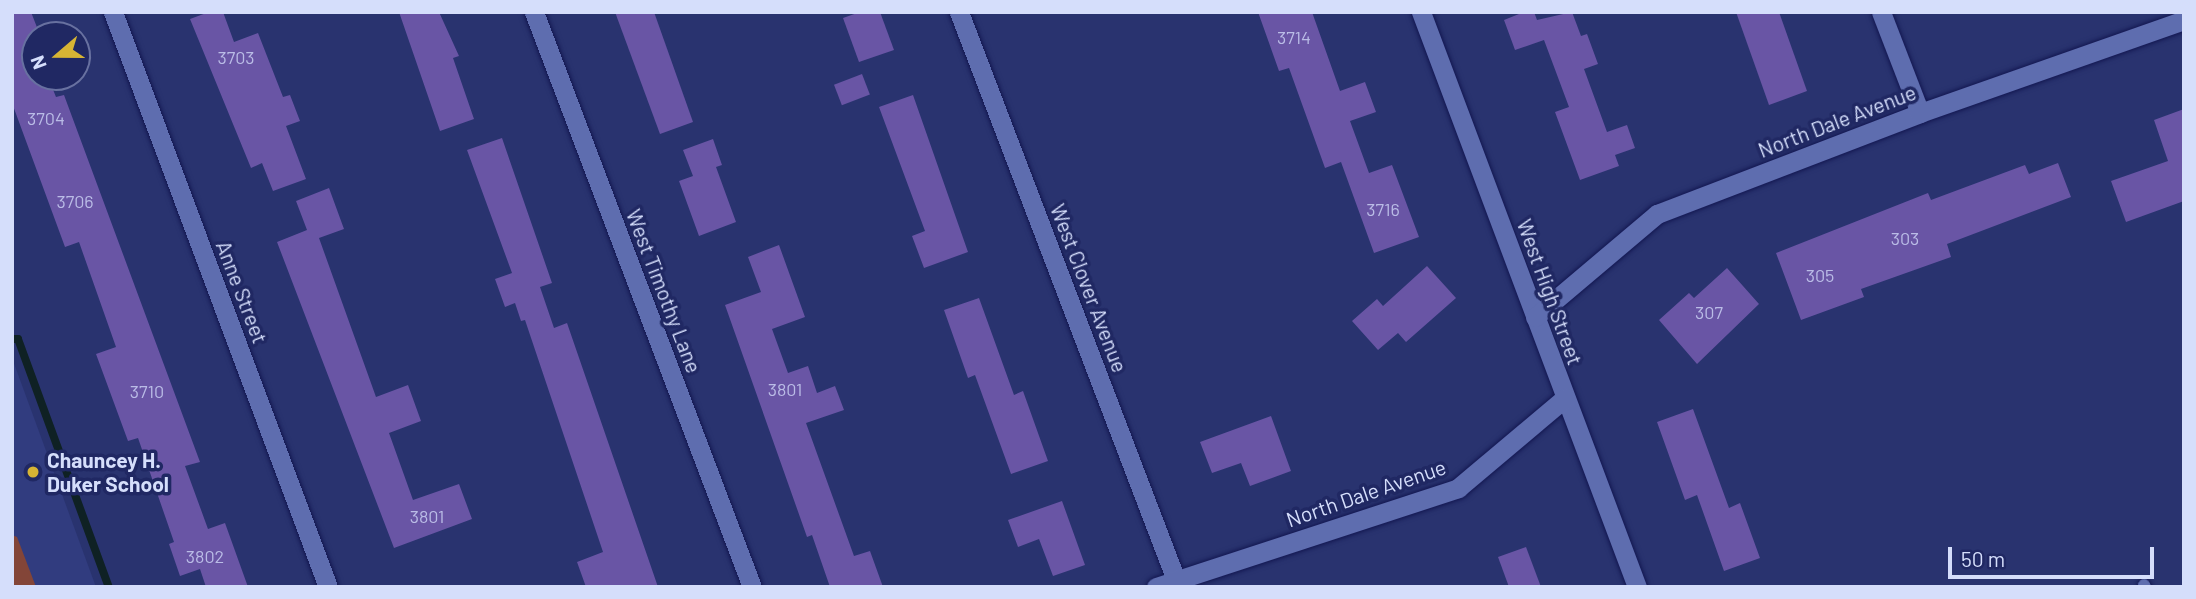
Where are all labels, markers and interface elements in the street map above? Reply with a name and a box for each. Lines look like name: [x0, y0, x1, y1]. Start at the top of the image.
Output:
north arrow: [21, 21, 91, 91]
house number: 3714: [1277, 26, 1311, 48]
house number: 3703: [217, 46, 255, 68]
text: N: [25, 53, 51, 73]
street label: North Dale Avenue: [1754, 79, 1920, 163]
house number: 3704: [27, 107, 65, 129]
house number: 3706: [56, 190, 94, 212]
house number: 3716: [1366, 198, 1400, 220]
street label: West Clover Avenue: [1045, 200, 1133, 376]
street label: West Timothy Lane: [621, 205, 707, 377]
street label: West High Street: [1512, 216, 1588, 368]
house number: 303: [1891, 227, 1919, 249]
street label: Anne Street: [211, 237, 273, 347]
house number: 305: [1806, 264, 1834, 286]
house number: 307: [1695, 301, 1723, 323]
house number: 3801: [768, 378, 802, 400]
house number: 3710: [130, 380, 164, 402]
place label: Chauncey H. Duker School: [47, 447, 169, 497]
street label: North Dale Avenue: [1283, 454, 1449, 532]
marker: Chauncey H. Duker School: [25, 464, 41, 480]
house number: 3801: [410, 505, 444, 527]
scale bar: [1951, 532, 2158, 576]
house number: 3802: [186, 545, 224, 567]
text: 50 m: [1961, 546, 2005, 571]

